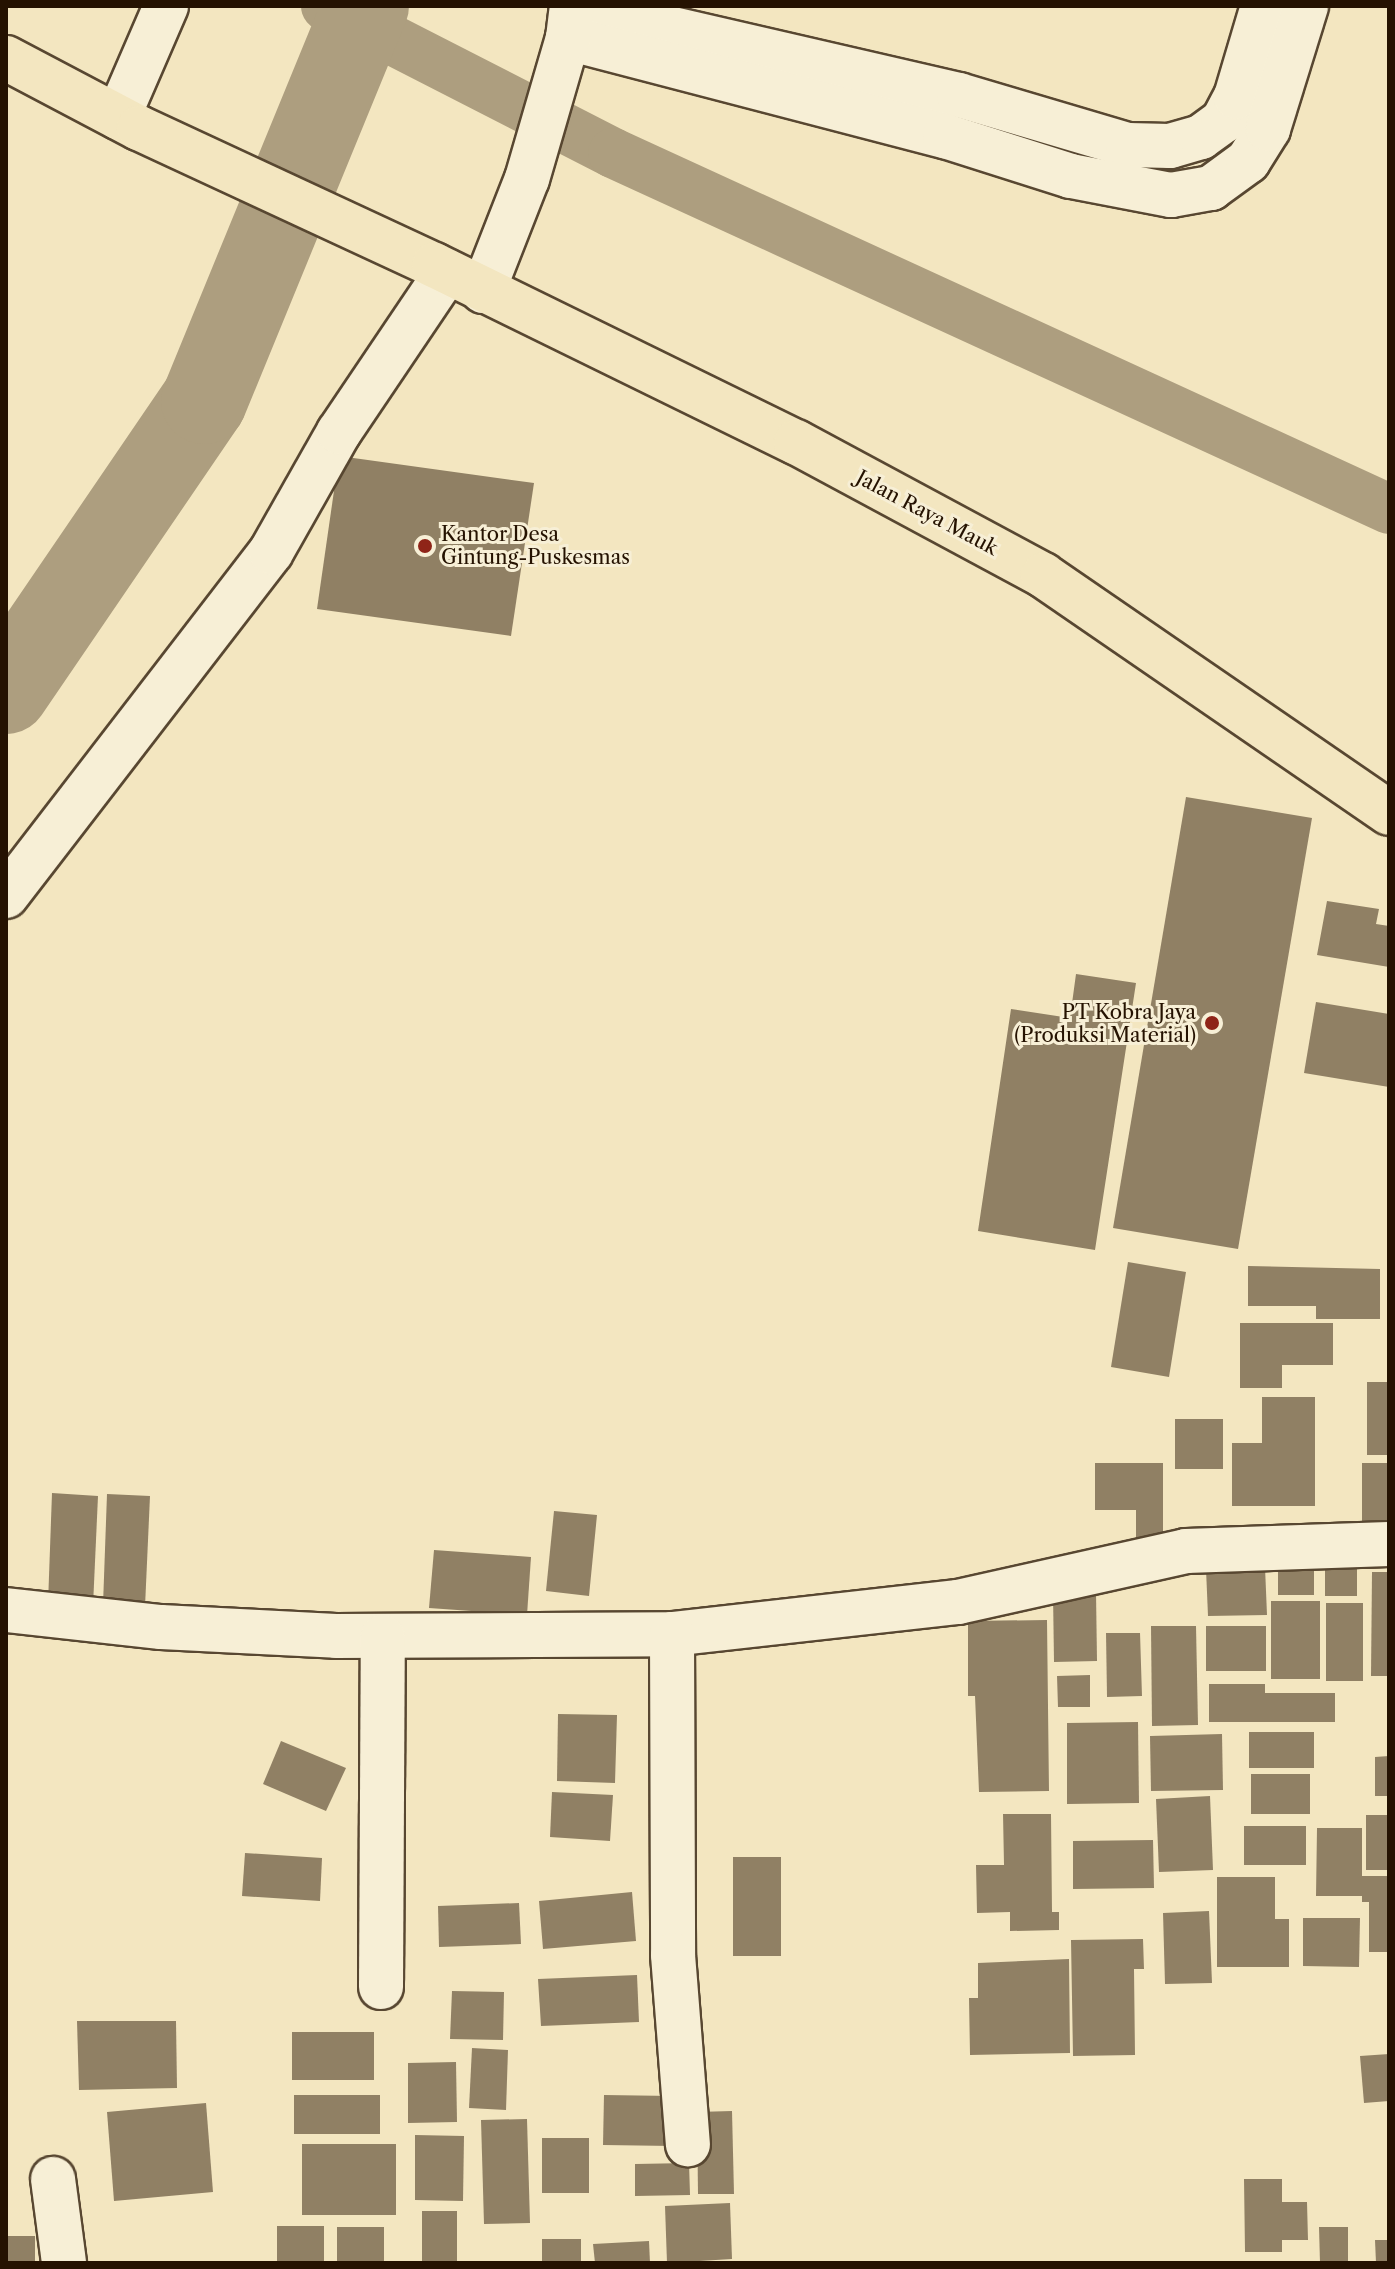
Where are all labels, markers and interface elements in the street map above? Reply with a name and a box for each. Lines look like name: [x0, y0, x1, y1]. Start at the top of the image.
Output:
street label: Jalan Raya Mauk: [852, 465, 1002, 561]
place label: Kantor Desa Gintung-Puskesmas: [441, 522, 630, 569]
marker: Kantor Desa Gintung-Puskesmas: [416, 537, 434, 555]
place label: PT Kobra Jaya (Produksi Material): [1014, 1000, 1196, 1047]
marker: PT Kobra Jaya (Produksi Material): [1203, 1014, 1221, 1032]

